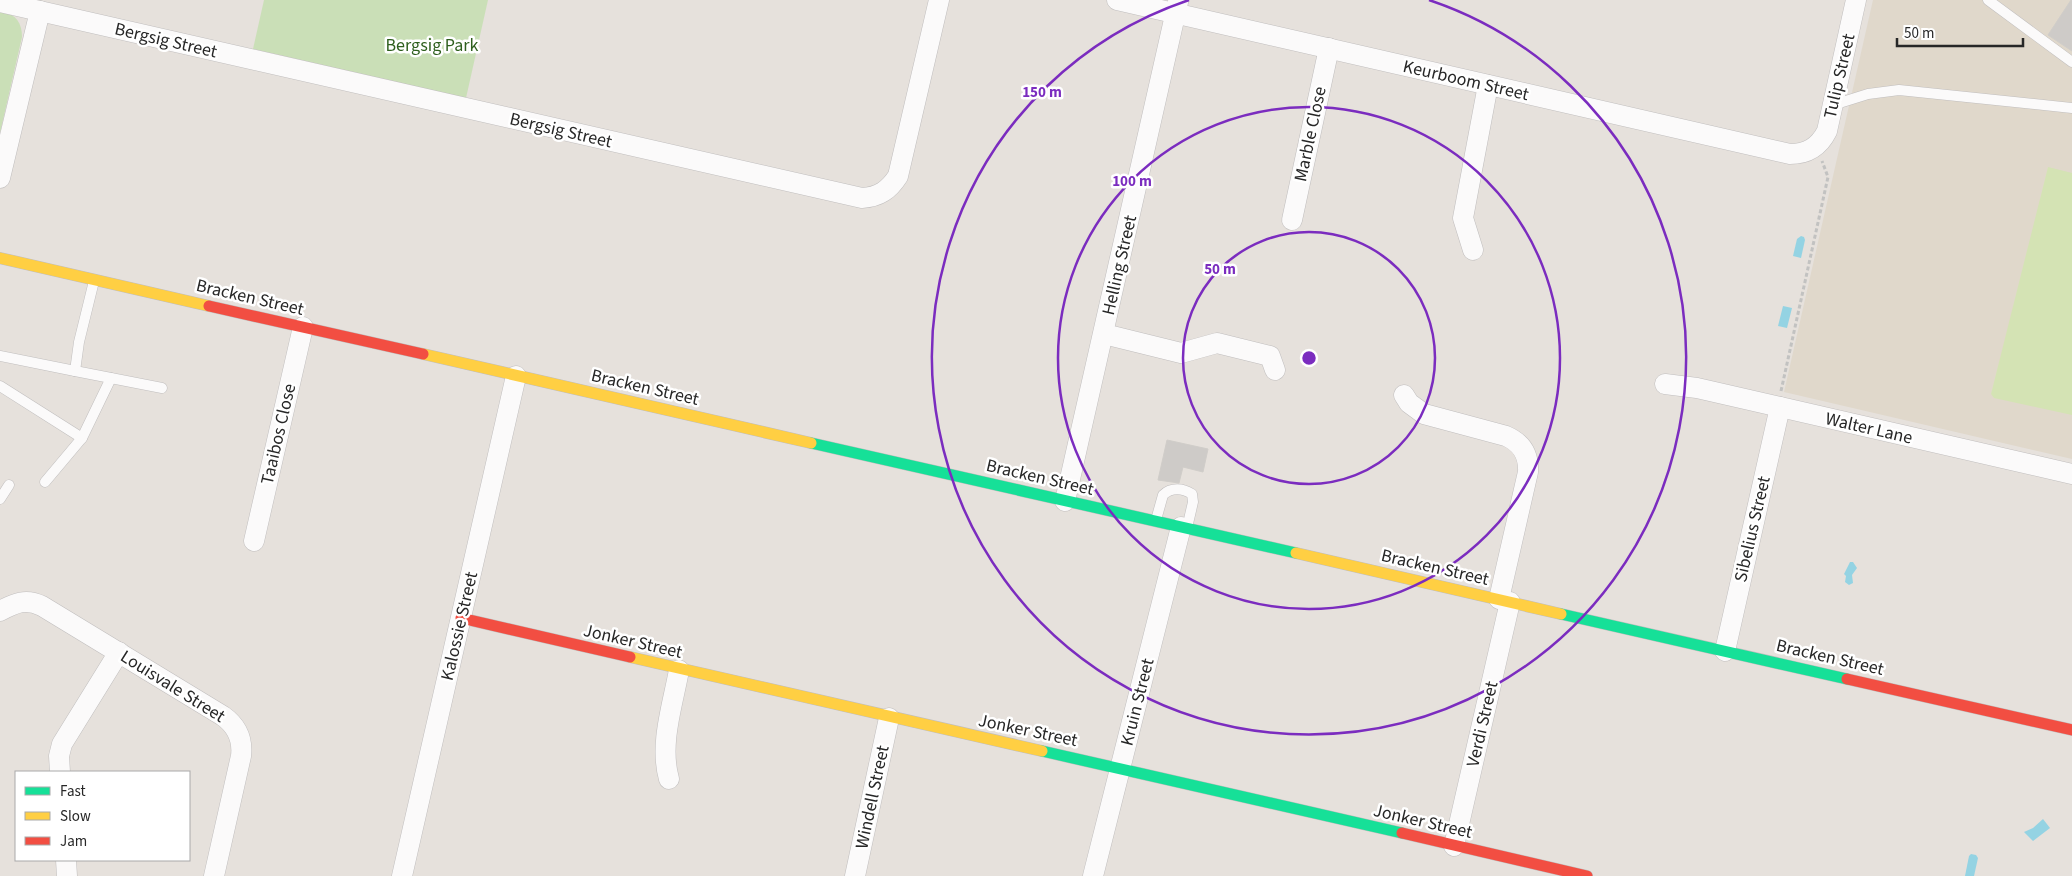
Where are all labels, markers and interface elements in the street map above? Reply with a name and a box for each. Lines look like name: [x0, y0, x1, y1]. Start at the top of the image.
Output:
scale bar: [1897, 15, 2023, 47]
street label: Bergsig Street: [112, 17, 220, 64]
text: 50 m: [1904, 23, 1934, 44]
street label: Tulip Street: [1818, 31, 1861, 121]
park label: Bergsig Park: [386, 33, 479, 58]
street label: Keurboom Street: [1401, 54, 1531, 107]
text: 150 m: [1022, 82, 1062, 103]
street label: Marble Close: [1288, 84, 1333, 184]
street label: Bergsig Street: [507, 107, 615, 154]
text: 100 m: [1112, 171, 1152, 192]
street label: Helling Street: [1096, 213, 1143, 318]
text: 50 m: [1204, 259, 1236, 280]
street label: Bracken Street: [194, 273, 306, 322]
centre of rings: [1300, 349, 1318, 367]
street label: Bracken Street: [589, 363, 701, 412]
street label: Taaibos Close: [255, 381, 302, 487]
street label: Walter Lane: [1823, 406, 1915, 451]
street label: Bracken Street: [984, 453, 1096, 502]
street label: Sibelius Street: [1728, 474, 1777, 585]
street label: Bracken Street: [1379, 543, 1491, 592]
street label: Kalossie Street: [435, 569, 484, 683]
street label: Jonker Street: [581, 618, 685, 665]
street label: Bracken Street: [1774, 633, 1886, 682]
street label: Louisvale Street: [115, 644, 230, 729]
street label: Kruin Street: [1115, 656, 1160, 749]
street label: Verdi Street: [1461, 679, 1504, 769]
street label: Jonker Street: [976, 708, 1080, 753]
street label: Windell Street: [849, 743, 896, 851]
legend: [15, 771, 190, 861]
text: Fast: [60, 781, 86, 802]
street label: Jonker Street: [1371, 798, 1475, 845]
text: Slow: [60, 806, 91, 827]
text: Jam: [60, 831, 87, 852]

